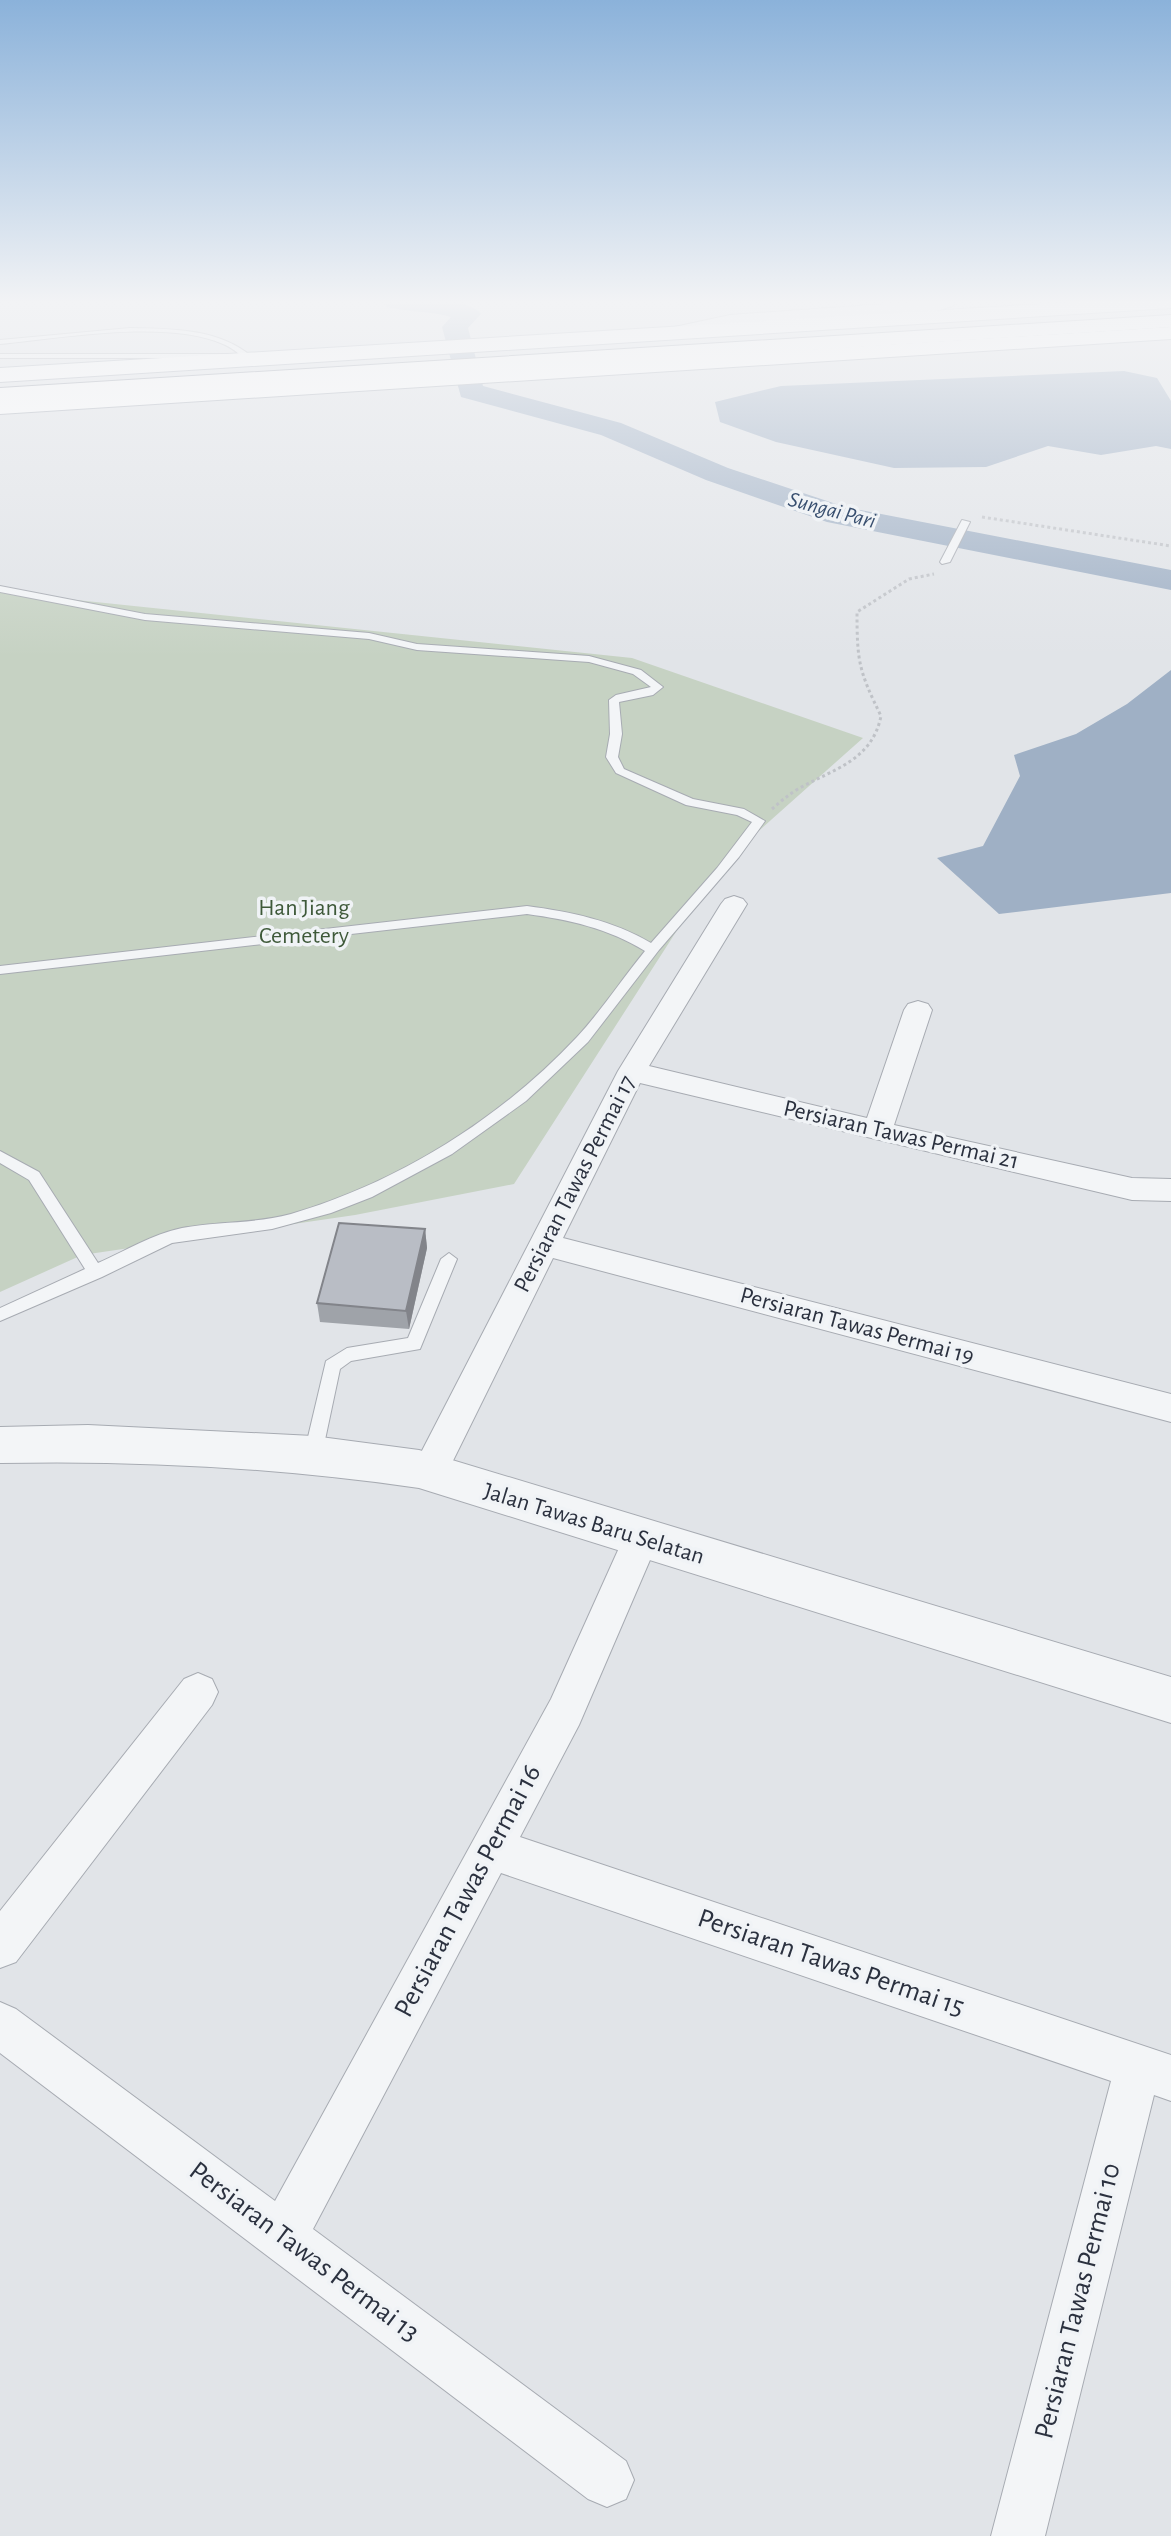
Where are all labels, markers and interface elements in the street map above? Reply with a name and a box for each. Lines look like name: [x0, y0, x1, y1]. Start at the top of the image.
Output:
water label: Sungai Pari: [786, 488, 878, 532]
park label: Han Jiang Cemetery: [258, 896, 350, 948]
street label: Persiaran Tawas Permai 17: [510, 1072, 640, 1296]
street label: Persiaran Tawas Permai 21: [781, 1096, 1021, 1174]
street label: Persiaran Tawas Permai 19: [737, 1283, 977, 1369]
street label: Jalan Tawas Baru Selatan: [481, 1479, 707, 1569]
street label: Persiaran Tawas Permai 16: [390, 1760, 546, 2022]
street label: Persiaran Tawas Permai 15: [694, 1904, 968, 2022]
street label: Persiaran Tawas Permai 13: [184, 2157, 424, 2347]
street label: Persiaran Tawas Permai 10: [1030, 2160, 1126, 2442]

